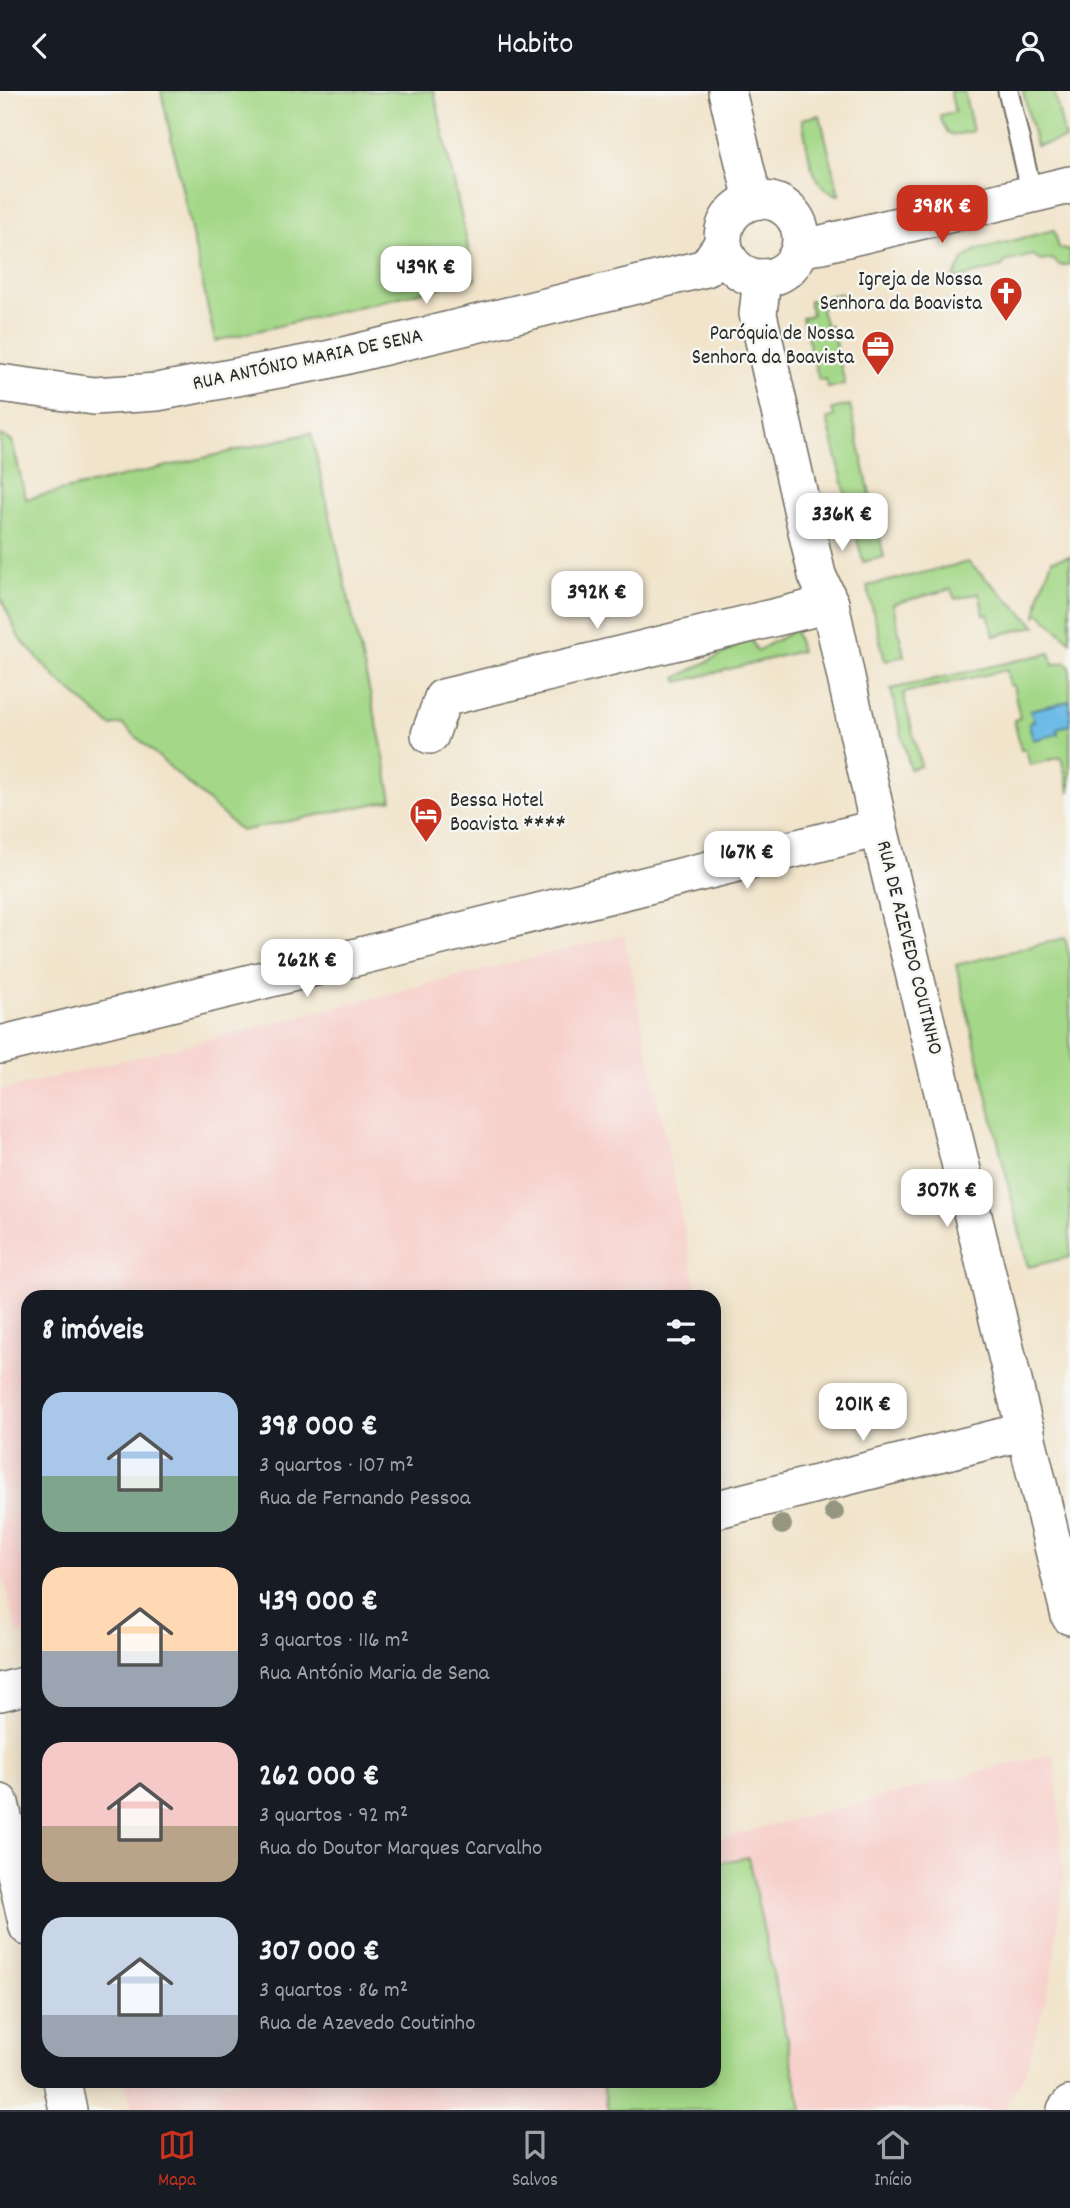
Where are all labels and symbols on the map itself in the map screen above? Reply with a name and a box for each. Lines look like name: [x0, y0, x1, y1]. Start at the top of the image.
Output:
pin: 398K €: [885, 185, 999, 245]
pin: 439K €: [369, 247, 483, 306]
place label: Igreja de Nossa Senhora da Boavista: [820, 266, 983, 320]
church icon: Igreja de Nossa Senhora da Boavista: [987, 274, 1025, 323]
place label: Paróquia de Nossa Senhora da Boavista: [692, 320, 855, 374]
street label: RUA ANTÓNIO MARIA DE SENA: [190, 322, 426, 400]
office icon: Paróquia de Nossa Senhora da Boavista: [859, 328, 897, 377]
pin: 336K €: [785, 493, 899, 553]
pin: 392K €: [540, 571, 654, 631]
place label: Bessa Hotel Boavista ****: [450, 787, 566, 841]
hotel icon: Bessa Hotel Boavista ****: [407, 795, 445, 844]
pin: 167K €: [690, 831, 804, 891]
street label: RUA DE AZEVEDO COUTINHO: [867, 838, 949, 1058]
pin: 262K €: [250, 939, 364, 999]
pin: 307K €: [890, 1169, 1004, 1229]
pin: 201K €: [806, 1383, 920, 1443]

